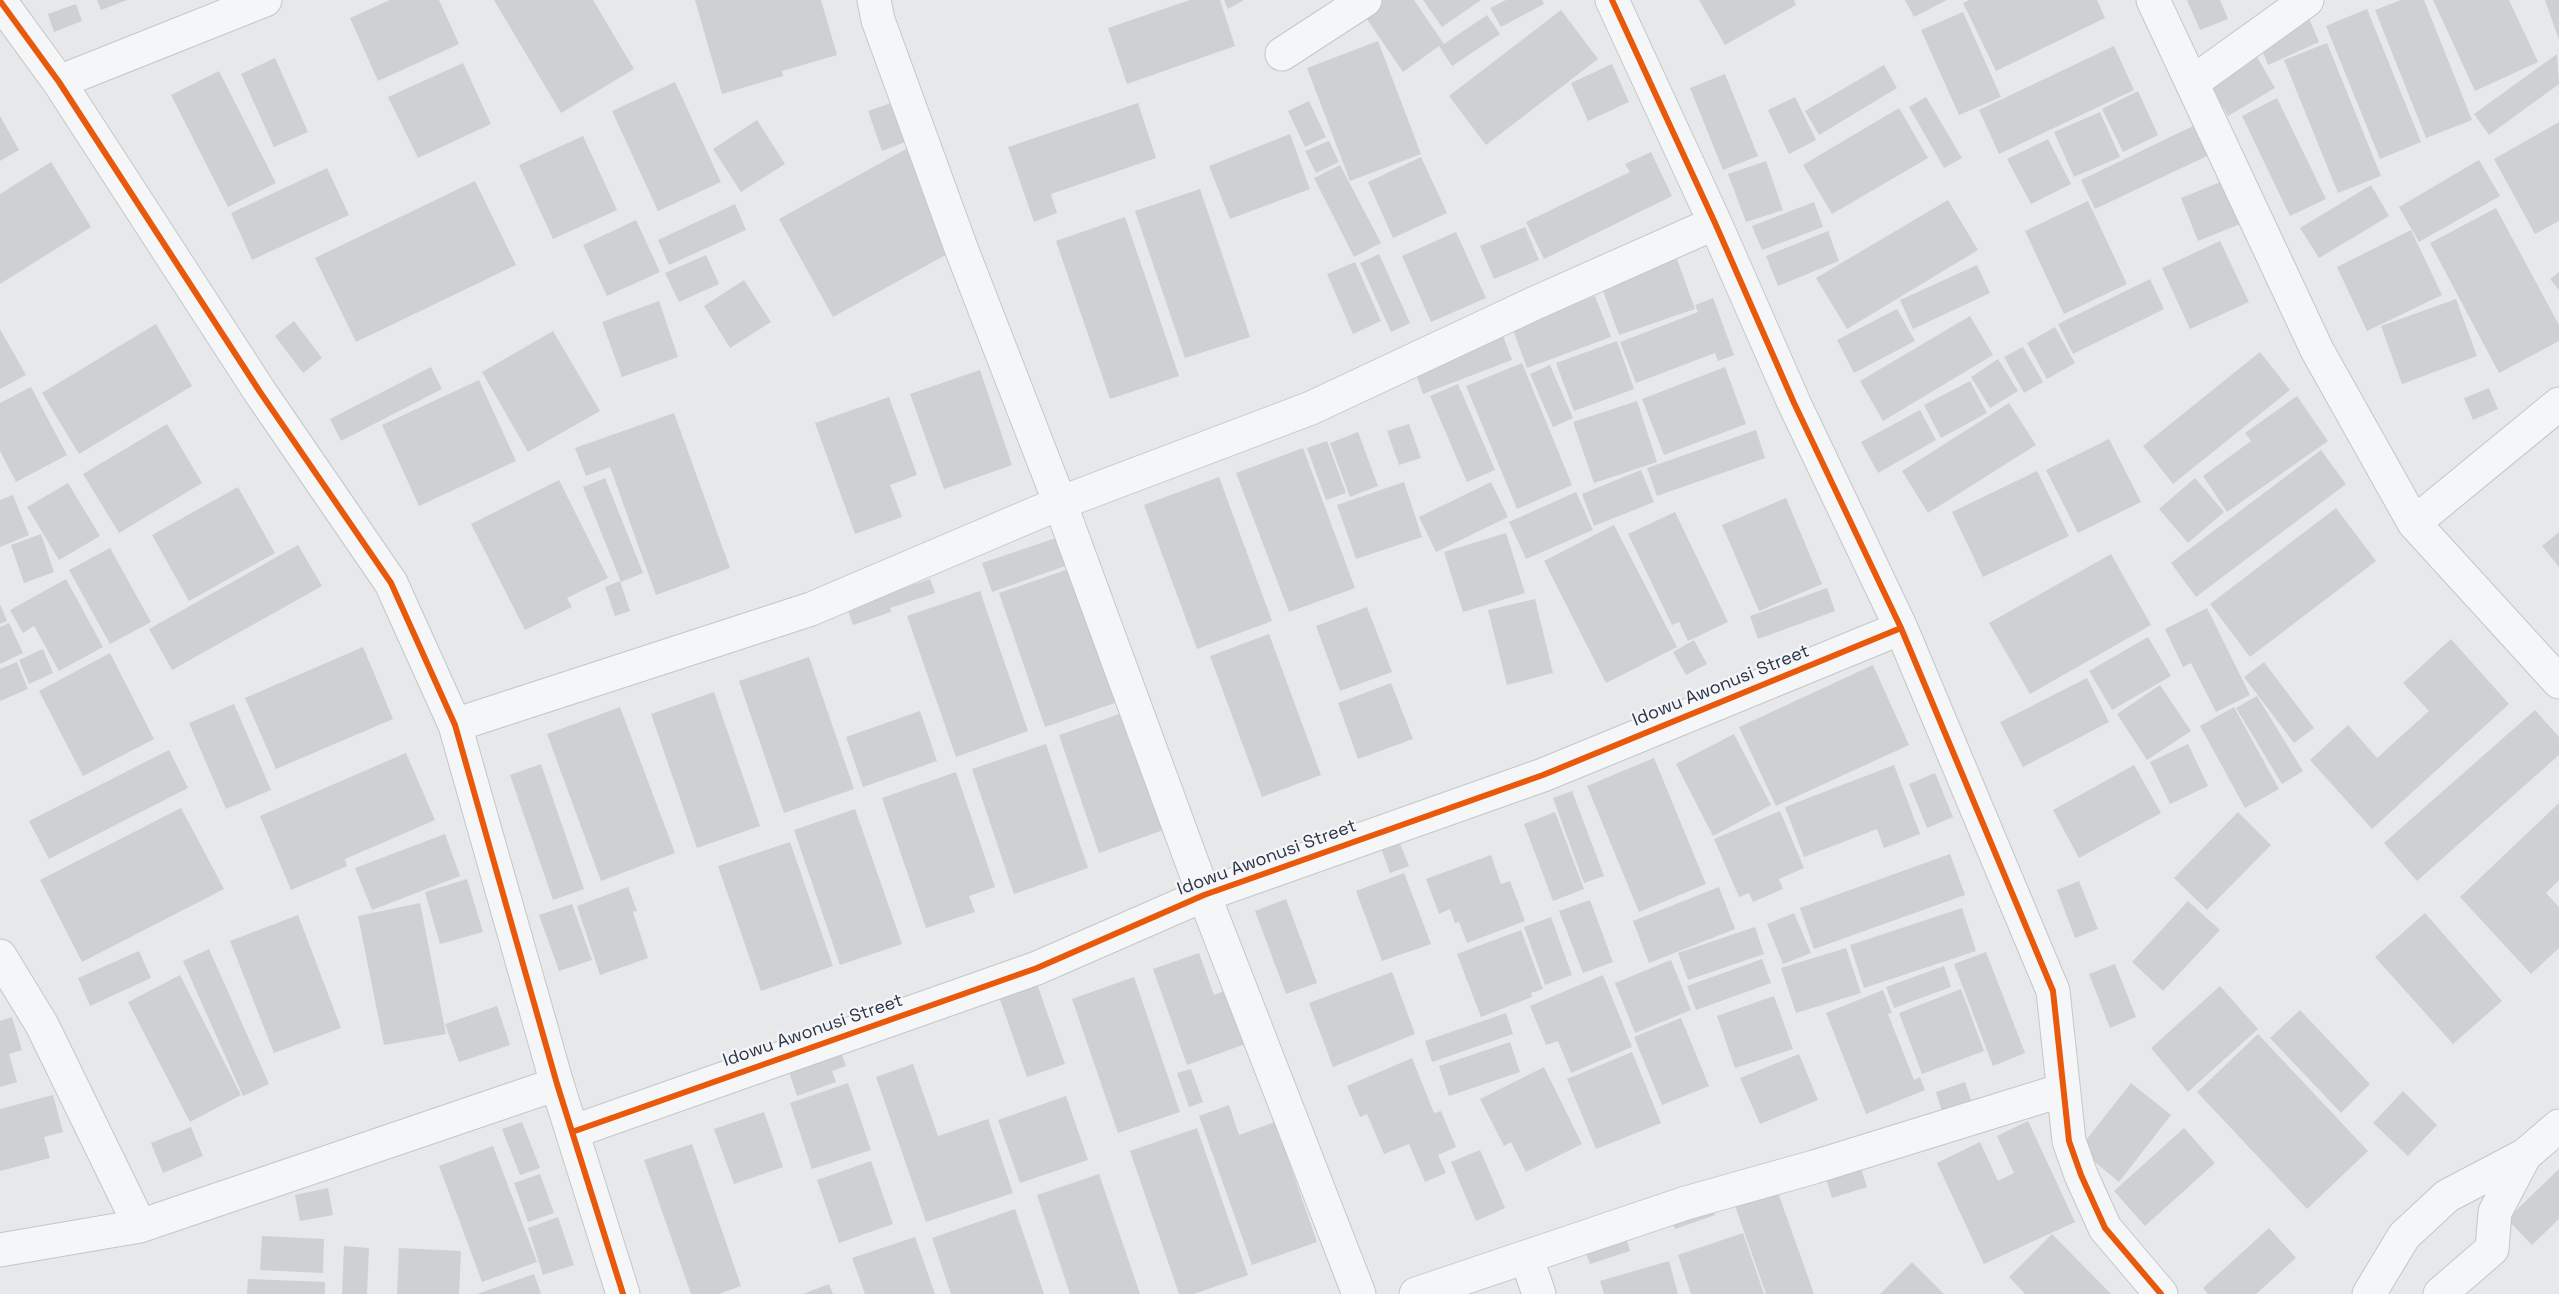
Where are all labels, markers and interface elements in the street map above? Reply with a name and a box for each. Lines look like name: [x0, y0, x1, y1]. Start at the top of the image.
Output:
street label: Idowu Awonusi Street: [1629, 641, 1813, 731]
street label: Idowu Awonusi Street: [1175, 816, 1359, 900]
street label: Idowu Awonusi Street: [720, 990, 906, 1072]

